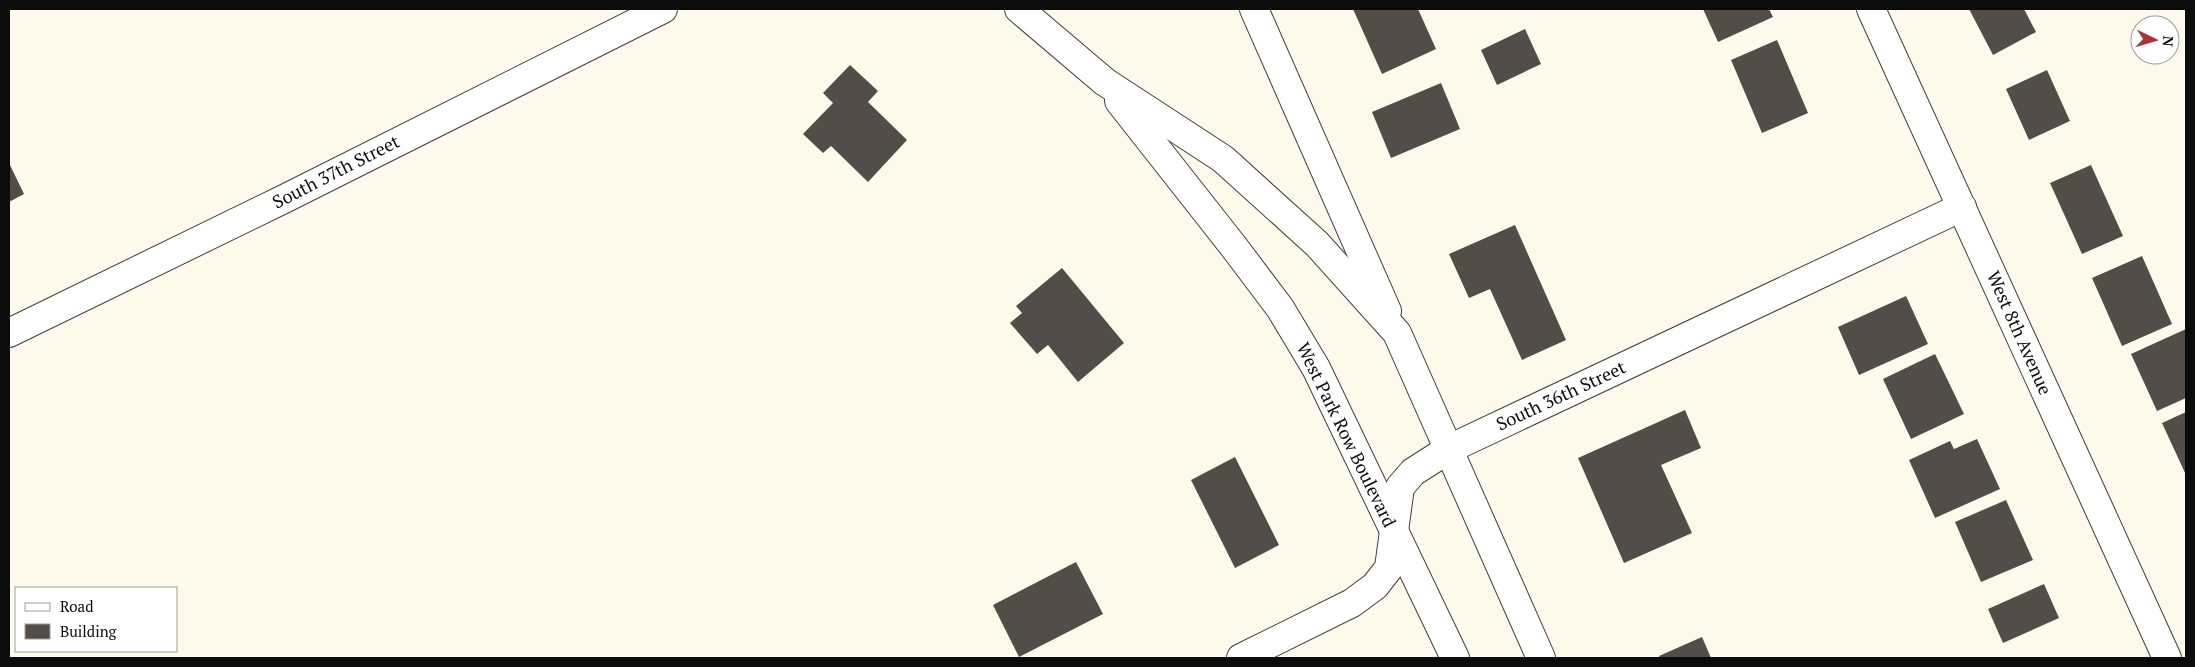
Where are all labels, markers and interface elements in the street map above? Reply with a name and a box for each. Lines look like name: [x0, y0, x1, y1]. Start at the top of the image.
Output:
north arrow: [2130, 15, 2180, 65]
text: N: [2158, 35, 2178, 48]
street label: South 37th Street: [268, 129, 403, 213]
street label: West 8th Avenue: [1982, 267, 2058, 398]
street label: West Park Row Boulevard: [1292, 338, 1402, 531]
street label: South 36th Street: [1492, 354, 1630, 436]
legend: [15, 587, 178, 652]
text: Road: [60, 596, 93, 616]
text: Building: [60, 621, 118, 641]

